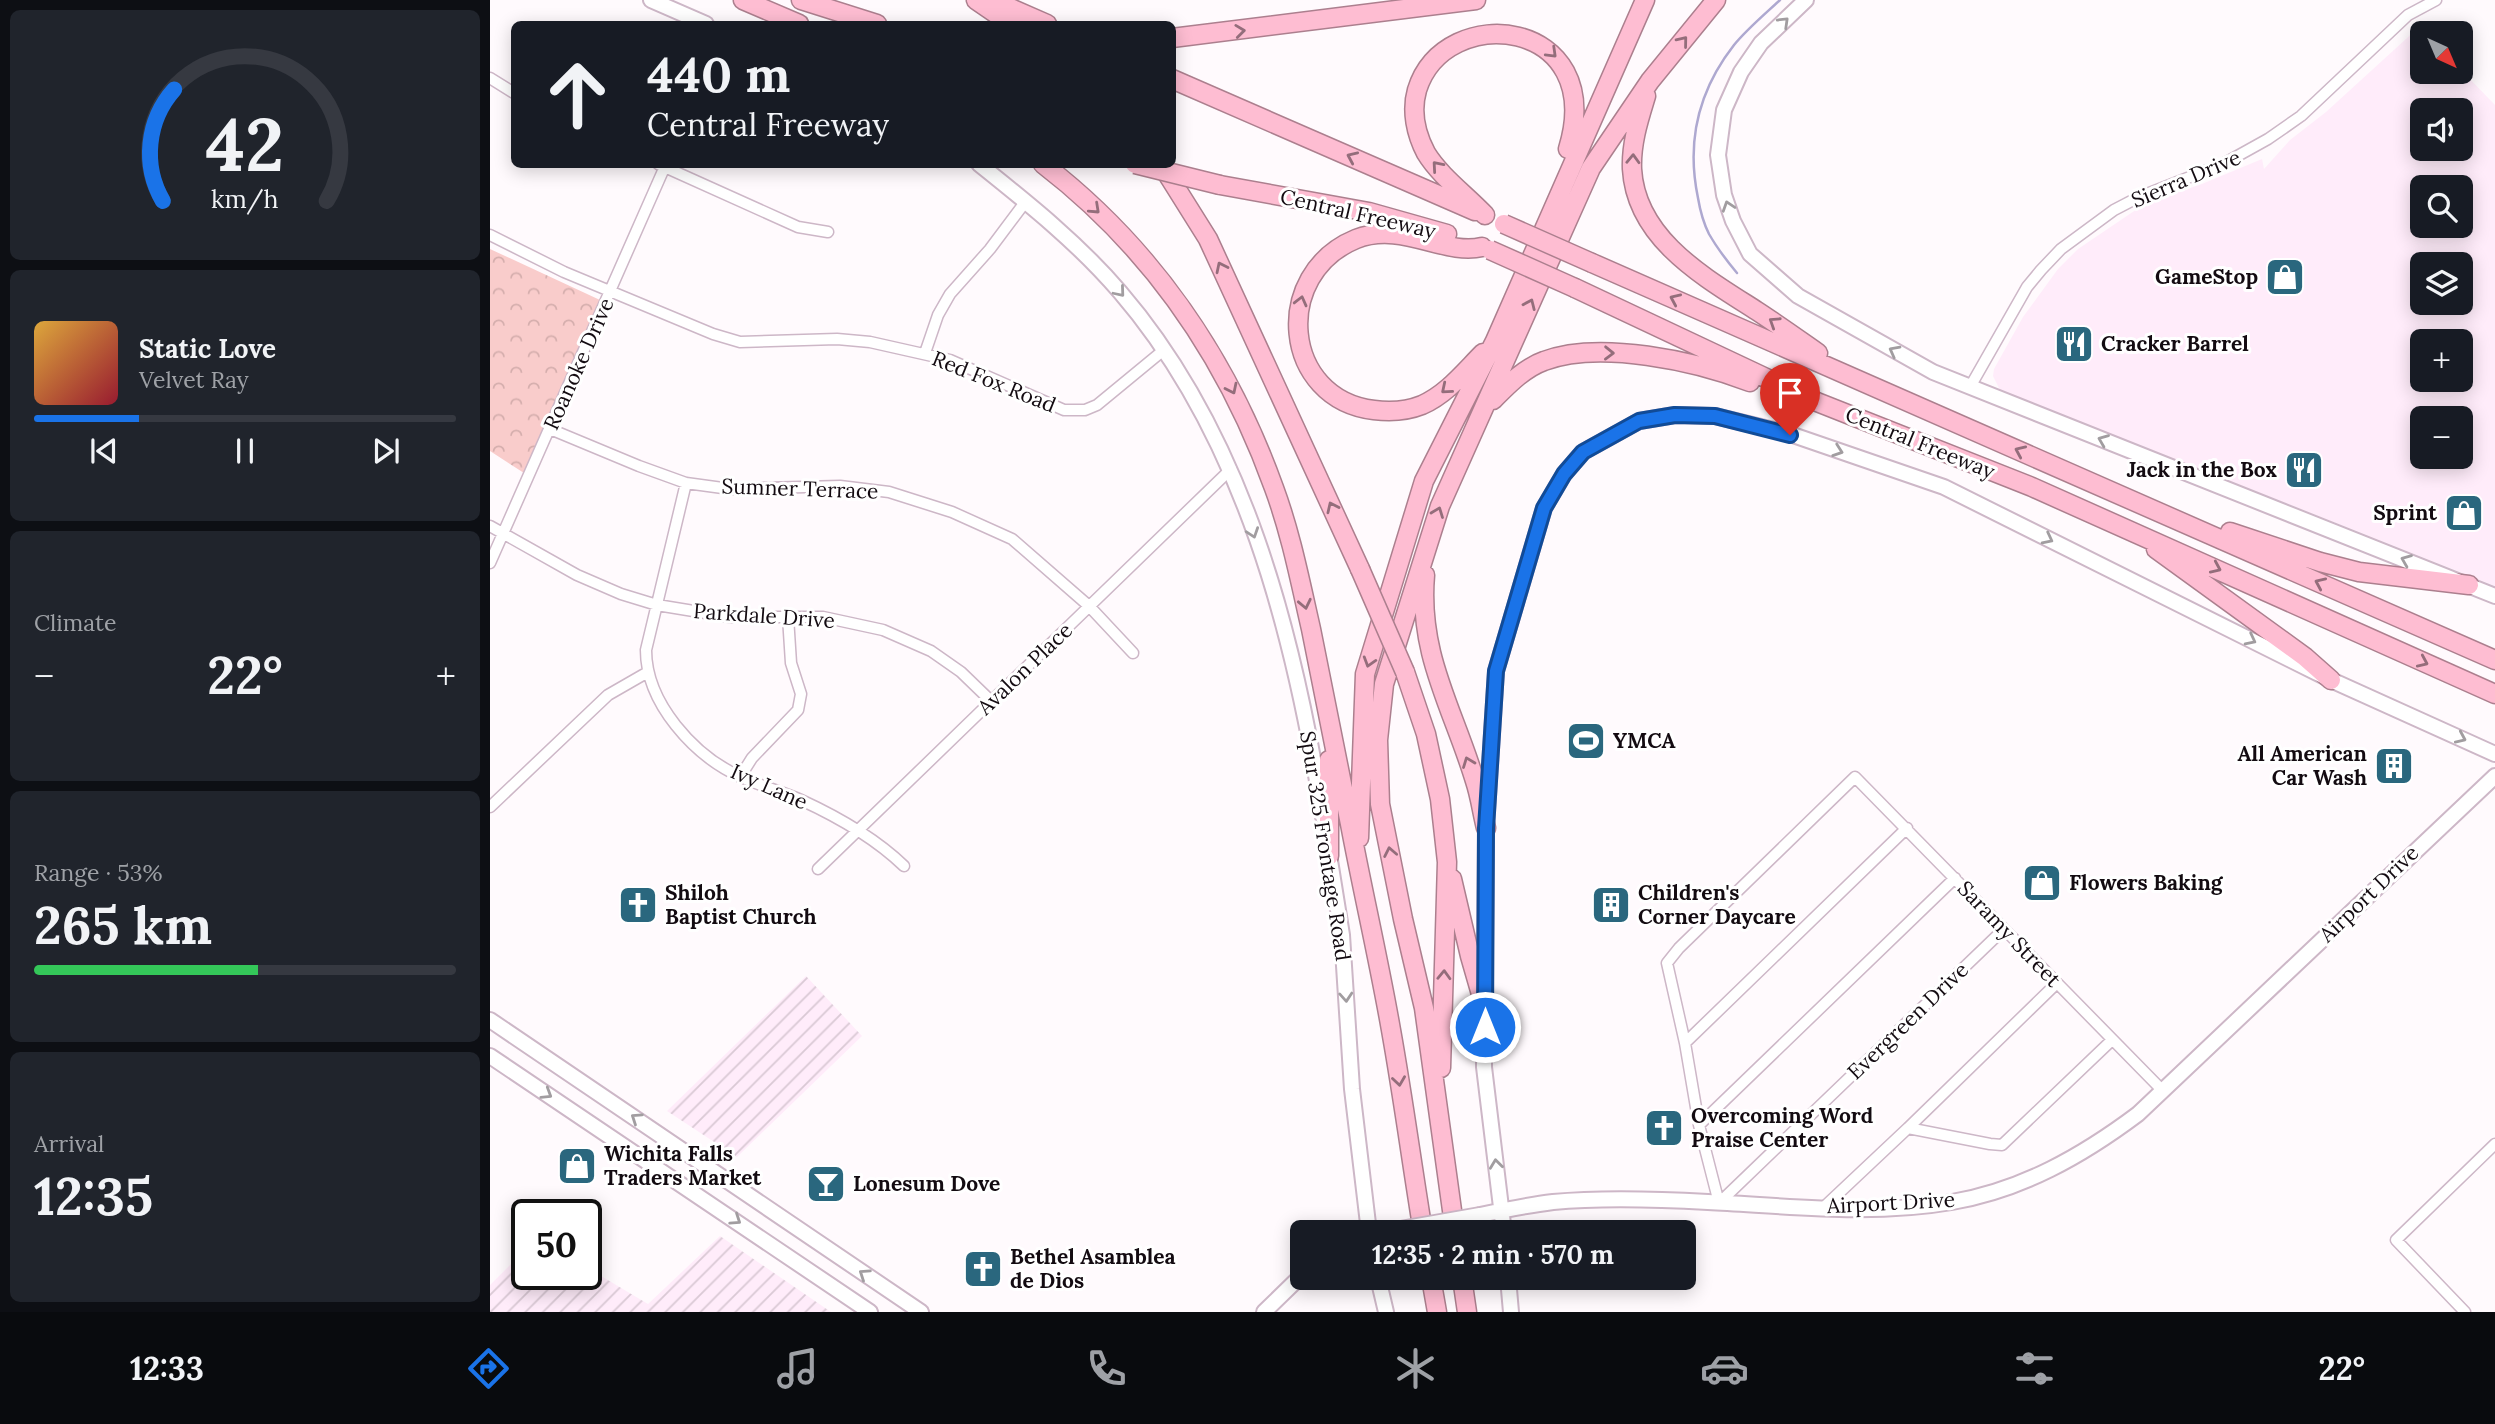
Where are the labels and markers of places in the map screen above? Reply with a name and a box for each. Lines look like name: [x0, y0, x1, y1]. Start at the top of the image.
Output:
shop icon: GameStop: [2264, 256, 2306, 298]
place label: GameStop: [2155, 263, 2258, 290]
restaurant icon: Cracker Barrel: [2053, 323, 2095, 365]
place label: Cracker Barrel: [2101, 330, 2249, 357]
pin: [1760, 363, 1820, 435]
restaurant icon: Jack in the Box: [2283, 449, 2325, 491]
place label: Jack in the Box: [2127, 456, 2277, 483]
shop icon: Sprint: [2443, 492, 2485, 534]
place label: Sprint: [2373, 499, 2437, 526]
sports icon: YMCA: [1565, 720, 1607, 762]
place label: YMCA: [1613, 727, 1676, 754]
place label: All American Car Wash: [2238, 740, 2367, 791]
building icon: All American Car Wash: [2373, 745, 2415, 787]
shop icon: Flowers Baking: [2021, 862, 2063, 904]
place label: Flowers Baking: [2069, 869, 2224, 896]
place label: Shiloh Baptist Church: [665, 879, 817, 930]
place label: Children's Corner Daycare: [1638, 879, 1796, 930]
church icon: Shiloh Baptist Church: [617, 884, 659, 926]
building icon: Children's Corner Daycare: [1590, 884, 1632, 926]
place label: Overcoming Word Praise Center: [1691, 1102, 1873, 1153]
church icon: Overcoming Word Praise Center: [1643, 1107, 1685, 1149]
place label: Wichita Falls Traders Market: [604, 1140, 761, 1191]
shop icon: Wichita Falls Traders Market: [556, 1145, 598, 1187]
bar icon: Lonesum Dove: [805, 1163, 847, 1205]
place label: Lonesum Dove: [853, 1170, 1000, 1197]
place label: Bethel Asamblea de Dios: [1010, 1243, 1175, 1294]
church icon: Bethel Asamblea de Dios: [962, 1248, 1004, 1290]

